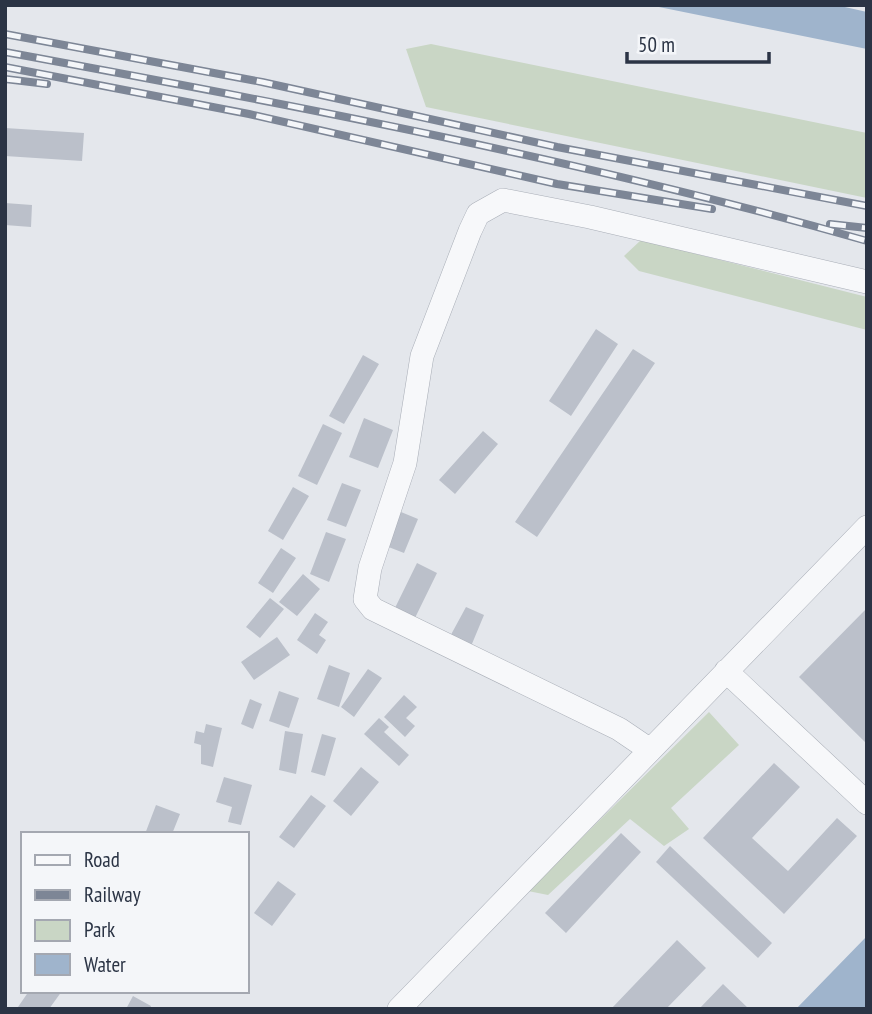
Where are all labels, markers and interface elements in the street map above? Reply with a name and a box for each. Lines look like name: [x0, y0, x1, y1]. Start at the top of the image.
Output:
scale bar: [627, 21, 769, 65]
text: 50 m: [638, 31, 675, 58]
legend: [21, 832, 248, 993]
text: Road: [84, 846, 120, 873]
text: Railway: [84, 881, 141, 908]
text: Park: [84, 916, 115, 943]
text: Water: [84, 951, 126, 978]

